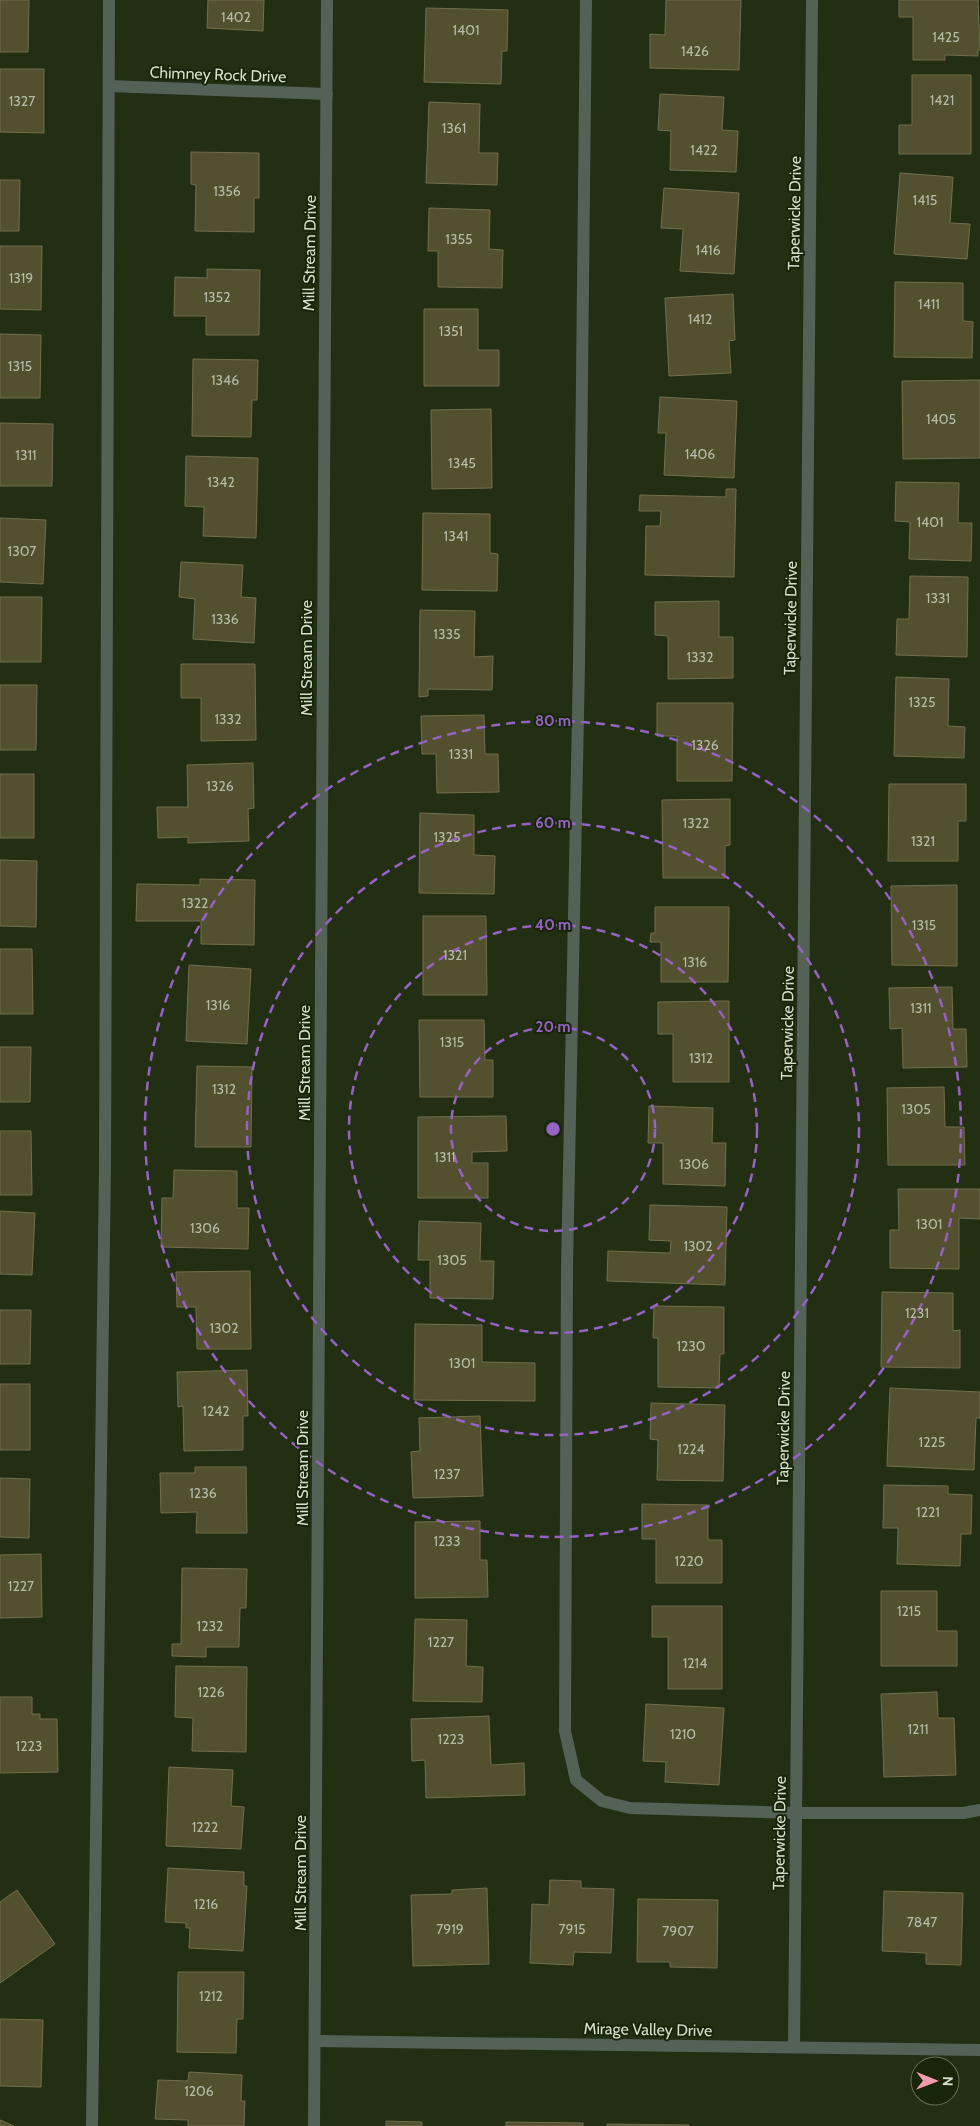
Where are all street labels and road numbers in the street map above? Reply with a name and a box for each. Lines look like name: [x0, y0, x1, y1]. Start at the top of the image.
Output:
street label: Chimney Rock Drive: [149, 63, 287, 86]
street label: Taperwicke Drive: [784, 156, 805, 270]
street label: Mill Stream Drive: [299, 195, 320, 311]
street label: Taperwicke Drive: [780, 561, 801, 675]
street label: Mill Stream Drive: [297, 600, 316, 716]
street label: Taperwicke Drive: [777, 966, 798, 1080]
street label: Mill Stream Drive: [295, 1005, 314, 1121]
street label: Taperwicke Drive: [773, 1371, 794, 1485]
street label: Mill Stream Drive: [293, 1410, 312, 1526]
street label: Taperwicke Drive: [769, 1776, 790, 1890]
street label: Mill Stream Drive: [291, 1815, 310, 1931]
street label: Mirage Valley Drive: [584, 2019, 712, 2040]

